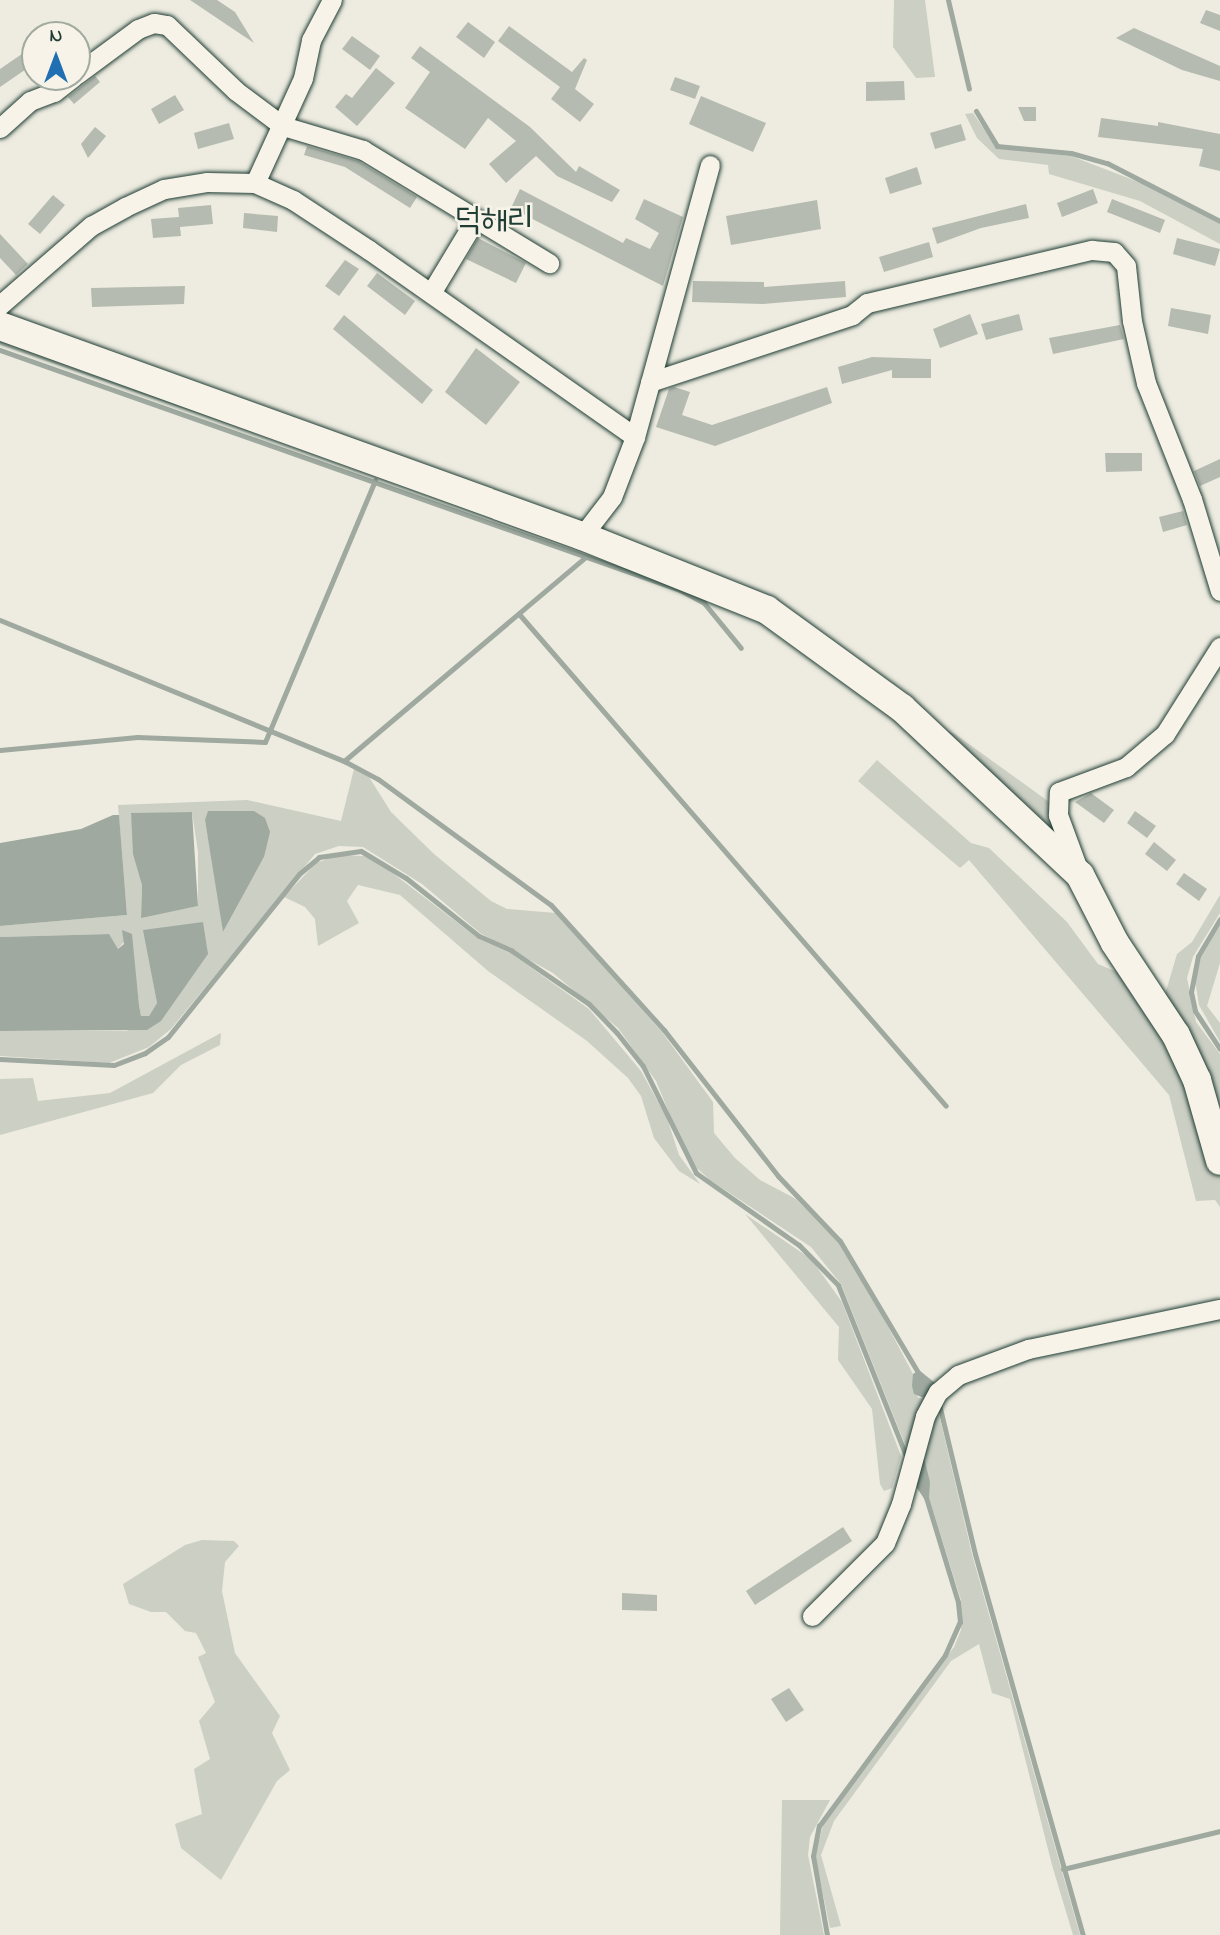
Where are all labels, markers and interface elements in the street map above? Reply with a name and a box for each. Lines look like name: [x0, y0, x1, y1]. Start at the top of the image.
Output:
north arrow: [21, 21, 91, 91]
text: N: [50, 23, 62, 50]
district label: 덕해리: [454, 202, 534, 242]

